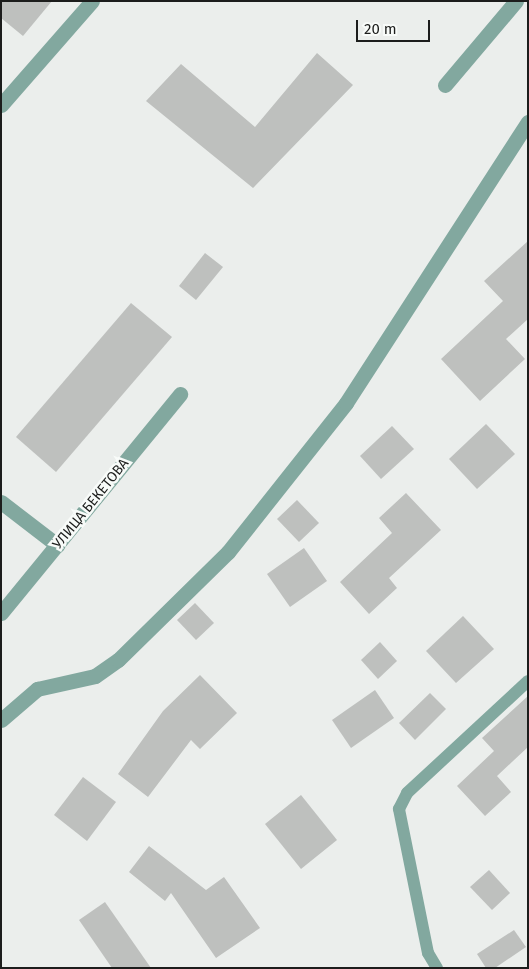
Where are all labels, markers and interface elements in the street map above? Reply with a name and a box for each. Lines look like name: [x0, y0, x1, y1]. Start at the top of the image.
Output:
scale bar: [359, 10, 433, 42]
text: 20 m: [364, 20, 397, 38]
street label: УЛИЦА БЕКЕТОВА: [49, 455, 133, 553]

